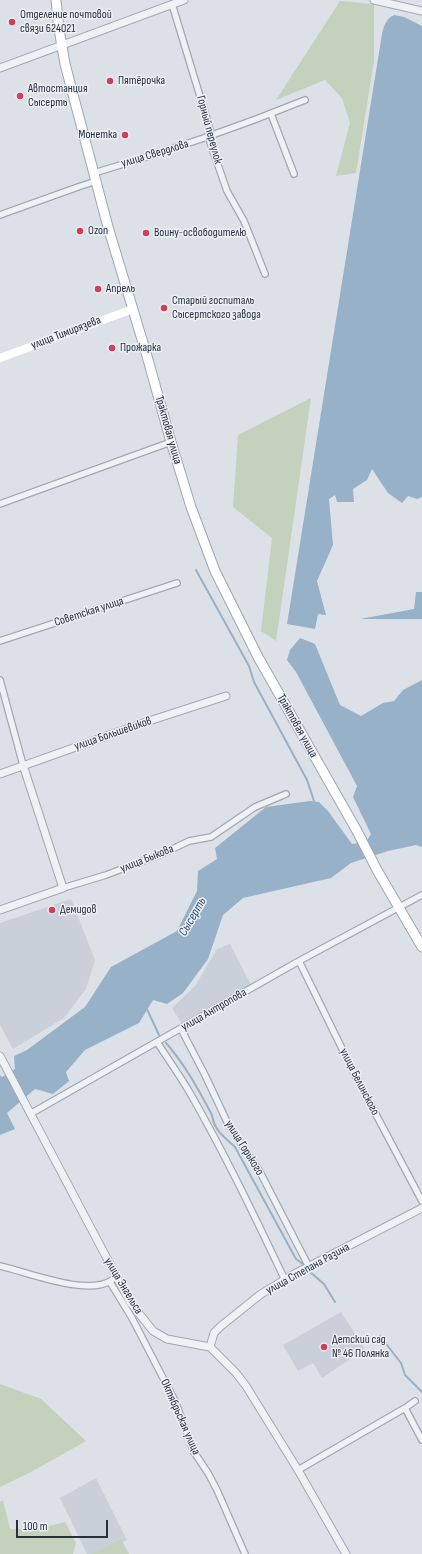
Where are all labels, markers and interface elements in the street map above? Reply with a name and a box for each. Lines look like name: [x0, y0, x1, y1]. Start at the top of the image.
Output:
place label: Отделение почтовой связи 624021: [20, 8, 112, 36]
marker: Отделение почтовой связи 624021: [7, 17, 17, 27]
place label: Пятёрочка: [118, 74, 165, 88]
marker: Пятёрочка: [105, 76, 115, 86]
place label: Автостанция Сысерть: [28, 82, 88, 110]
marker: Автостанция Сысерть: [15, 91, 25, 101]
street label: Горный переулок: [193, 94, 225, 166]
place label: Монетка: [78, 128, 117, 142]
marker: Монетка: [120, 130, 130, 140]
street label: улица Свердлова: [120, 137, 190, 171]
place label: Ozon: [88, 224, 108, 238]
marker: Ozon: [75, 226, 85, 236]
place label: Воину-освободителю: [154, 226, 246, 240]
marker: Воину-освободителю: [141, 228, 151, 238]
place label: Апрель: [106, 282, 135, 296]
marker: Апрель: [93, 284, 103, 294]
place label: Старый госпиталь Сысертского завода: [172, 294, 261, 322]
marker: Старый госпиталь Сысертского завода: [159, 303, 169, 313]
street label: улица Тимирязева: [29, 313, 103, 353]
place label: Прожарка: [120, 341, 161, 355]
marker: Прожарка: [107, 343, 117, 353]
street label: Трактовая улица: [151, 394, 185, 466]
street label: Советская улица: [52, 594, 126, 630]
street label: Трактовая улица: [274, 692, 320, 760]
street label: улица Большевиков: [72, 714, 154, 754]
street label: улица Быкова: [118, 842, 176, 876]
water label: Сысерть: [176, 895, 210, 939]
place label: Демидов: [60, 903, 96, 917]
marker: Демидов: [47, 905, 57, 915]
street label: улица Антропова: [179, 985, 249, 1035]
street label: улица Белинского: [336, 1046, 382, 1118]
street label: улица Горького: [221, 1118, 267, 1178]
street label: улица Степана Разина: [264, 1240, 352, 1298]
street label: улица Энгельса: [101, 1255, 145, 1317]
place label: Детский сад № 46 Полянка: [332, 1333, 389, 1361]
marker: Детский сад № 46 Полянка: [319, 1342, 329, 1352]
street label: Октябрьская улица: [157, 1377, 203, 1457]
scale bar: [18, 1512, 110, 1538]
text: 100 m: [23, 1519, 48, 1534]

